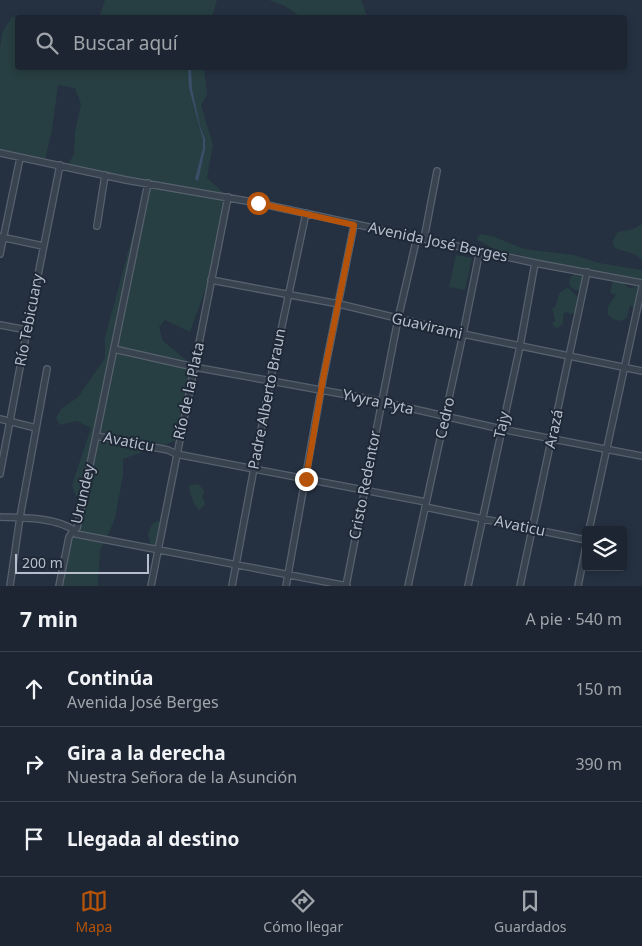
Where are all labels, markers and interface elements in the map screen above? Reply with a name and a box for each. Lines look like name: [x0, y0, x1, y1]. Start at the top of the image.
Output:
search box: [15, 15, 627, 70]
icon: search: [33, 29, 61, 57]
text: Buscar aquí: [73, 30, 178, 56]
route start: [247, 192, 270, 215]
street label: Avenida José Berges: [367, 216, 510, 266]
street label: Río Tebicuary: [9, 272, 47, 368]
street label: Guavirami: [390, 307, 465, 343]
street label: Padre Alberto Braun: [243, 327, 290, 471]
street label: Río de la Plata: [168, 340, 208, 441]
street label: Yvyra Pyta: [341, 384, 416, 418]
street label: Cedro: [430, 395, 459, 441]
street label: Arazá: [539, 407, 567, 450]
street label: Tajy: [488, 409, 514, 440]
street label: Avaticu: [102, 426, 156, 456]
street label: Cristo Redentor: [344, 429, 384, 541]
street label: Urundey: [65, 462, 99, 526]
route end: [295, 468, 318, 491]
street label: Avaticu: [493, 510, 547, 540]
map controls: [582, 526, 627, 571]
button: layers: [582, 526, 627, 571]
scale bar: [15, 551, 149, 574]
text: 200 m: [22, 553, 63, 572]
text: 7 min: [20, 605, 78, 633]
text: A pie · 540 m: [525, 608, 622, 630]
text: Continúa: [67, 665, 153, 691]
icon: ahead: [20, 675, 48, 703]
text: 150 m: [575, 678, 622, 700]
text: Avenida José Berges: [67, 691, 219, 713]
text: Gira a la derecha: [67, 740, 226, 766]
icon: right: [20, 750, 48, 778]
text: 390 m: [575, 753, 622, 775]
text: Nuestra Señora de la Asunción: [67, 766, 297, 788]
icon: arrive: [20, 825, 48, 853]
text: Llegada al destino: [67, 826, 239, 852]
tab: Mapa: [75, 887, 112, 936]
tab: Cómo llegar: [263, 887, 343, 936]
tab: Guardados: [494, 887, 567, 936]

